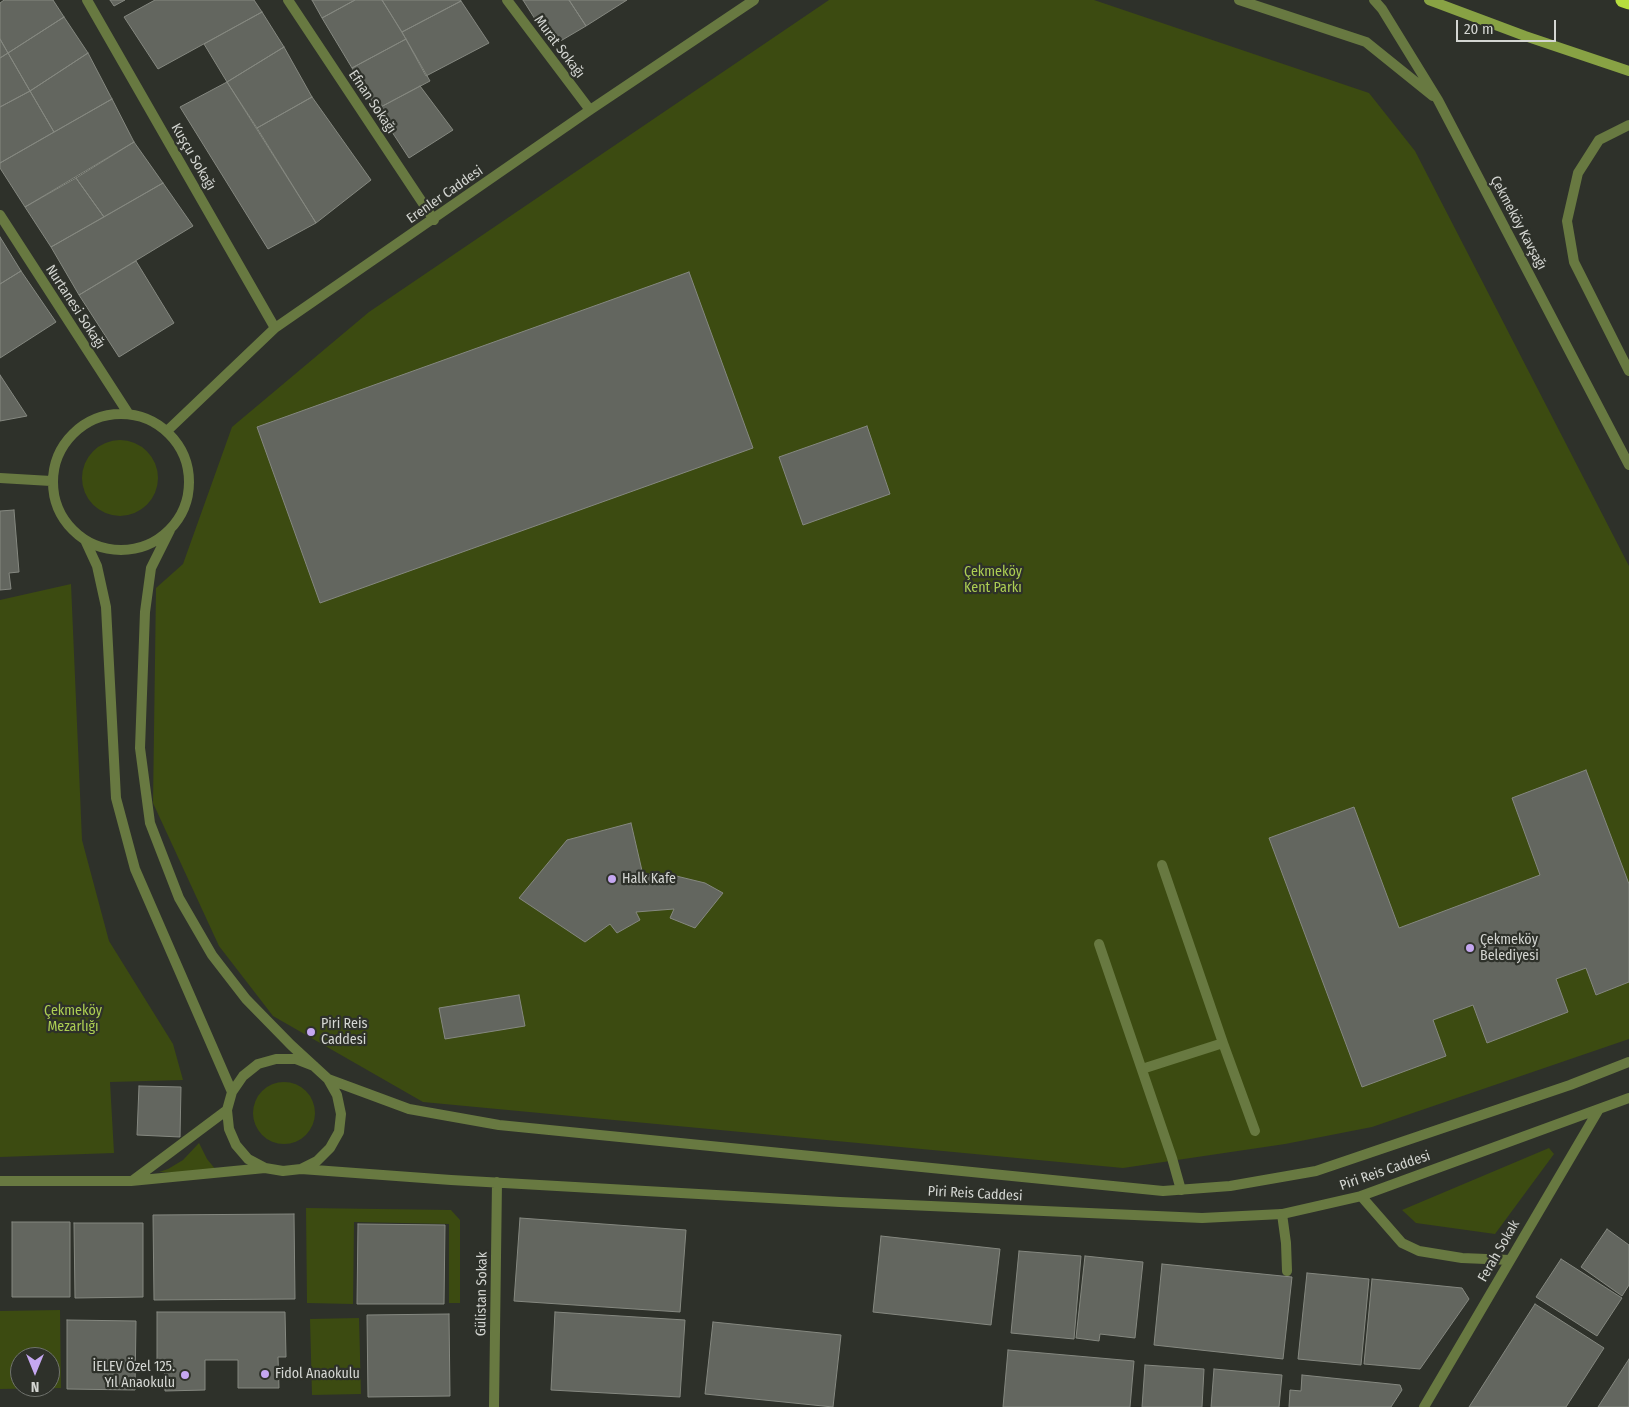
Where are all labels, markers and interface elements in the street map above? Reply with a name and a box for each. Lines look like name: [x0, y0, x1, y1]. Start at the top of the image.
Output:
scale bar: [1459, 10, 1559, 42]
street label: Murat Sokağı: [530, 12, 588, 82]
text: 20 m: [1464, 20, 1494, 38]
street label: Efnan Sokağı: [345, 67, 399, 137]
street label: Kuşçu Sokağı: [167, 121, 219, 193]
street label: Erenler Caddesi: [404, 163, 486, 227]
street label: Çekmeköy Kavşağı: [1486, 173, 1550, 273]
street label: Nurtanesi Sokağı: [42, 262, 108, 352]
park label: Çekmeköy Kent Parkı: [964, 564, 1022, 596]
place label: Halk Kafe: [622, 871, 676, 887]
marker: Halk Kafe: [606, 873, 618, 885]
place label: Çekmeköy Belediyesi: [1480, 932, 1539, 964]
marker: Çekmeköy Belediyesi: [1464, 942, 1476, 954]
park label: Çekmeköy Mezarlığı: [44, 1003, 102, 1036]
place label: Piri Reis Caddesi: [321, 1016, 367, 1048]
marker: Piri Reis Caddesi: [305, 1026, 317, 1038]
street label: Piri Reis Caddesi: [1337, 1148, 1433, 1194]
street label: Piri Reis Caddesi: [927, 1183, 1023, 1205]
street label: Ferah Sokak: [1475, 1217, 1523, 1285]
street label: Gülistan Sokak: [473, 1252, 491, 1336]
north arrow: [10, 1347, 60, 1397]
place label: İELEV Özel 125. Yıl Anaokulu: [93, 1359, 175, 1391]
place label: Fidol Anaokulu: [275, 1366, 360, 1382]
marker: Fidol Anaokulu: [259, 1368, 271, 1380]
marker: İELEV Özel 125. Yıl Anaokulu: [179, 1369, 191, 1381]
text: N: [31, 1378, 39, 1395]

